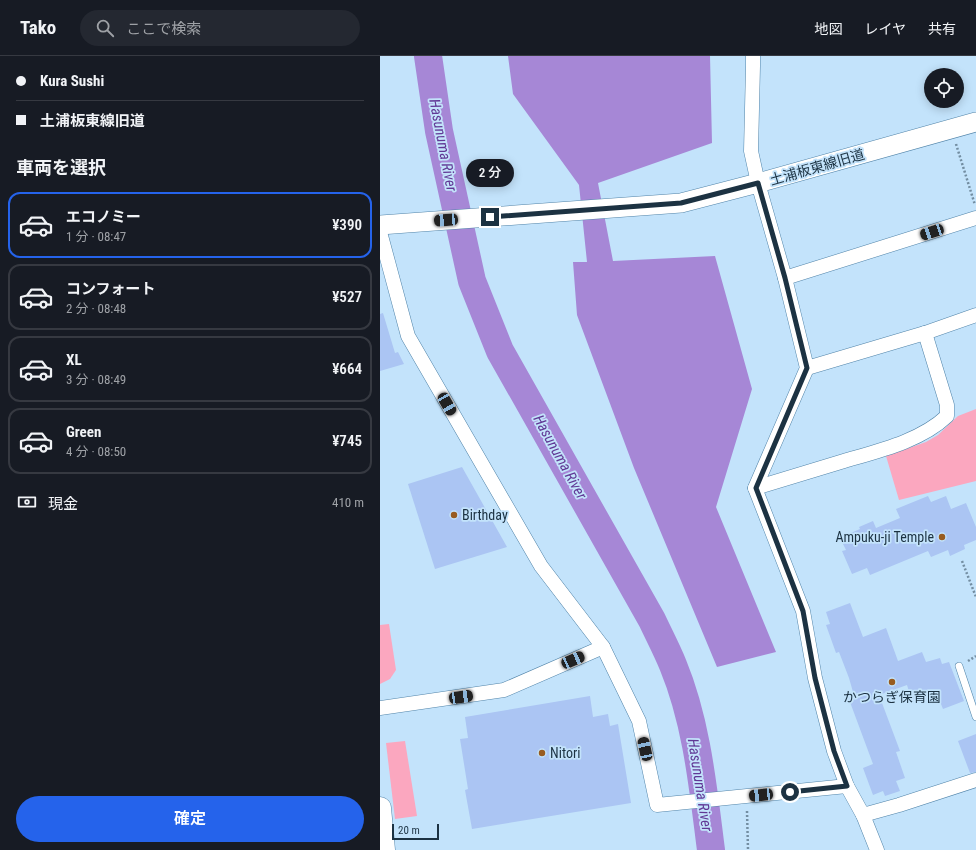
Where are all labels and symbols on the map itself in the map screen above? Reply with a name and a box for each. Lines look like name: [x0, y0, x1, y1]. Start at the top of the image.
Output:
water label: Hasunuma River: [425, 97, 461, 193]
street label: 土浦板東線旧道: [768, 146, 866, 188]
callout: 2 分: [466, 159, 514, 187]
route end: [481, 208, 499, 226]
car: [434, 213, 458, 227]
car: [919, 223, 945, 241]
car: [436, 391, 458, 417]
water label: Hasunuma River: [529, 412, 591, 503]
place label: Birthday: [462, 507, 508, 523]
marker: Birthday: [449, 510, 459, 520]
place label: Ampuku-ji Temple: [835, 529, 934, 545]
marker: Ampuku-ji Temple: [937, 532, 947, 542]
car: [560, 650, 586, 670]
marker: かつらぎ保育園: [887, 677, 897, 687]
car: [448, 689, 474, 705]
place label: かつらぎ保育園: [843, 689, 941, 705]
car: [637, 736, 653, 762]
water label: Hasunuma River: [684, 737, 716, 833]
place label: Nitori: [550, 745, 580, 761]
marker: Nitori: [537, 748, 547, 758]
route start: [781, 783, 799, 801]
car: [748, 788, 774, 802]
scale bar: [392, 822, 439, 841]

